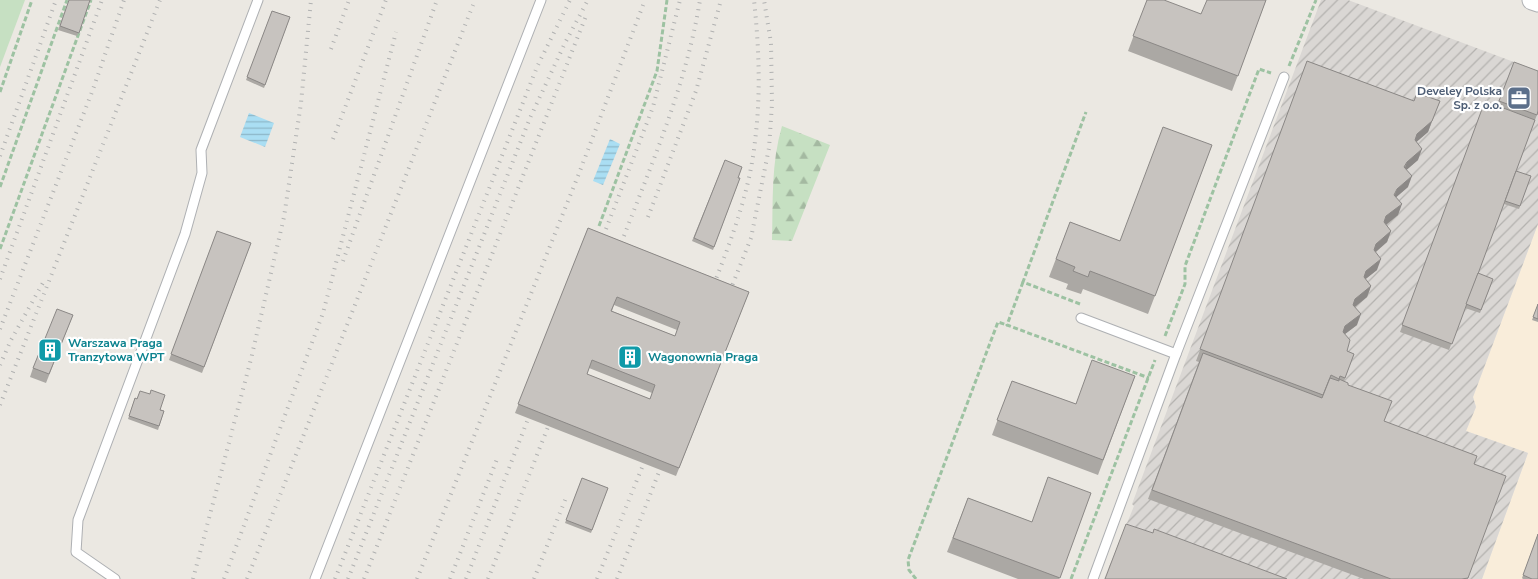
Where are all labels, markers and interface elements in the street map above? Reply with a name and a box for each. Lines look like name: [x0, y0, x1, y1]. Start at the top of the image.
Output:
place label: Develey Polska Sp. z o.o.: [1417, 83, 1502, 113]
office icon: Develey Polska Sp. z o.o.: [1506, 85, 1532, 111]
place label: Warszawa Praga Tranzytowa WPT: [68, 335, 165, 365]
building icon: Warszawa Praga Tranzytowa WPT: [37, 337, 63, 363]
building icon: Wagonownia Praga: [617, 344, 643, 370]
place label: Wagonownia Praga: [648, 349, 758, 365]

